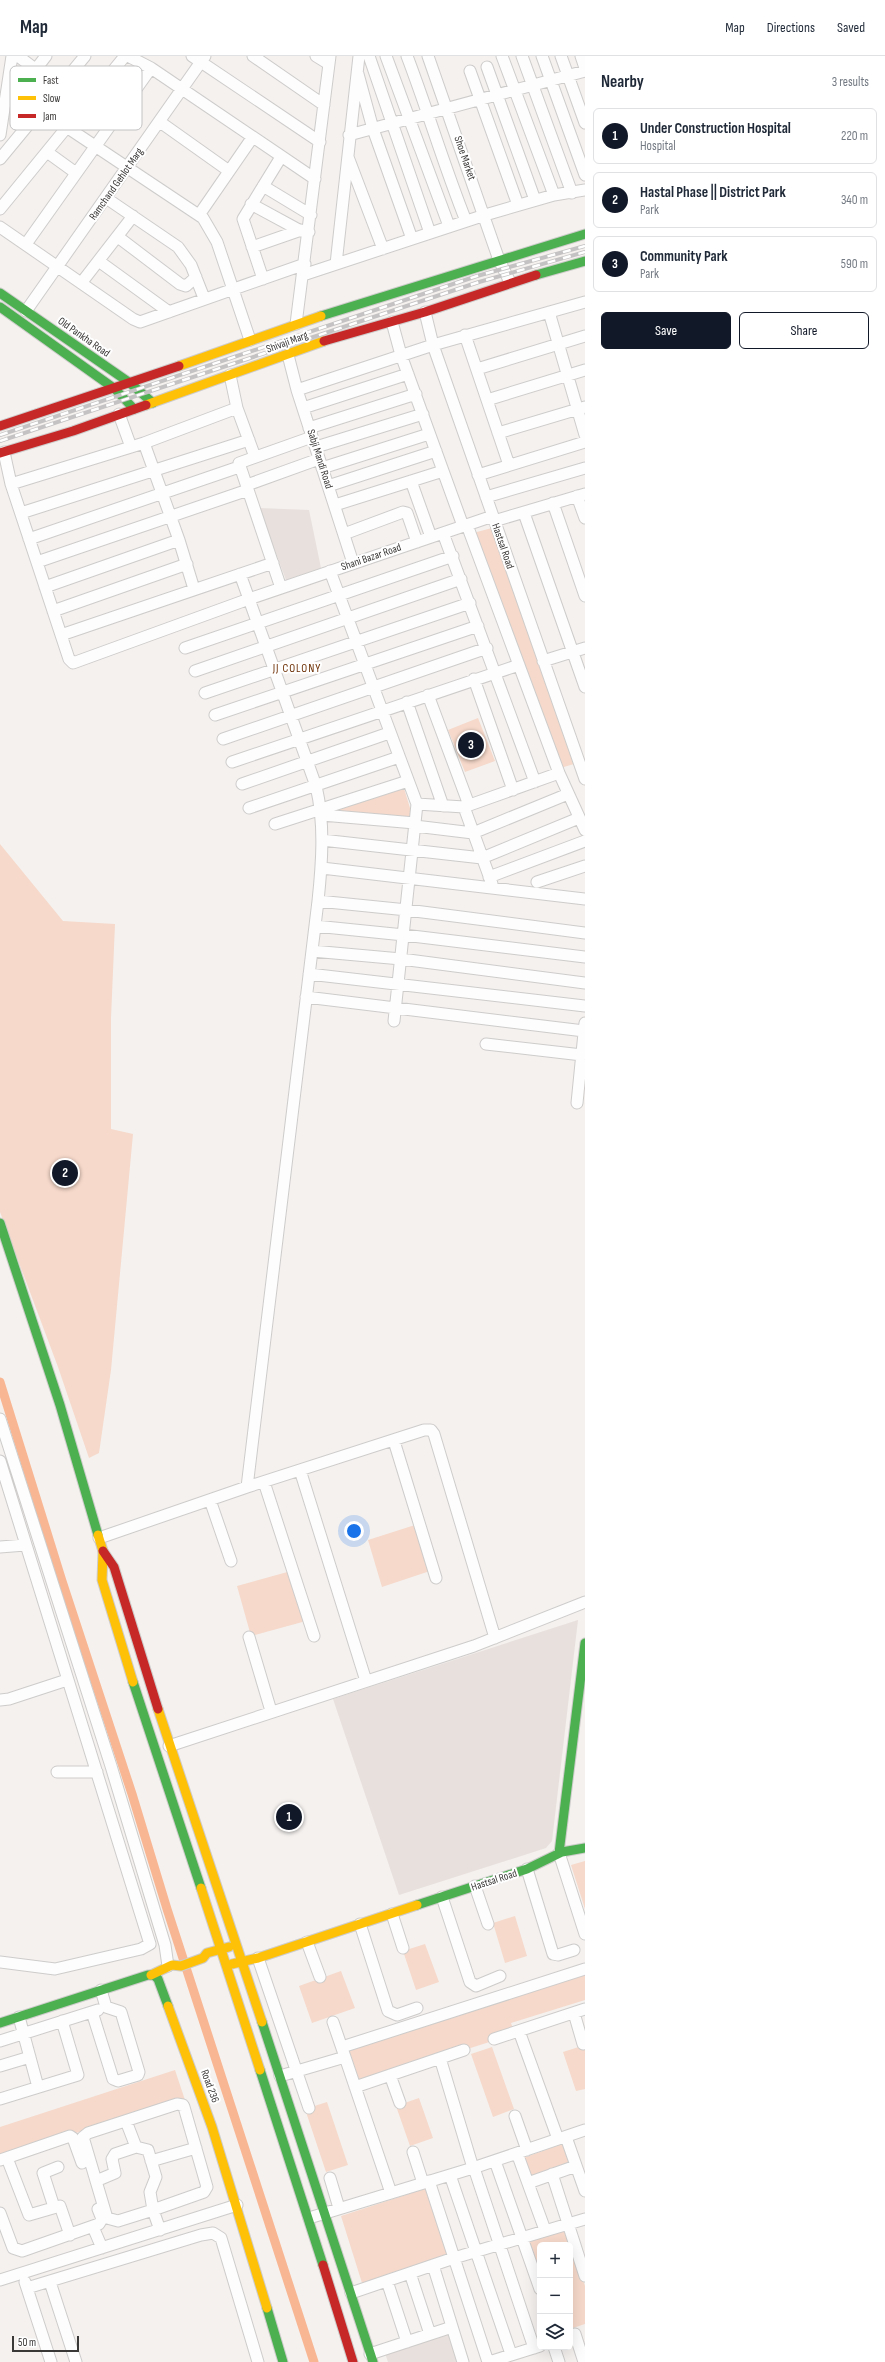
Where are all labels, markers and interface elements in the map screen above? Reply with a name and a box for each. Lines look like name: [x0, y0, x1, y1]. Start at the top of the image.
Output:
text: Map: [20, 16, 48, 39]
text: Map: [725, 19, 745, 36]
text: Directions: [767, 19, 815, 36]
text: Saved: [837, 19, 865, 36]
legend: [10, 66, 142, 130]
text: Nearby: [601, 72, 644, 92]
text: Fast: [43, 74, 59, 87]
text: 3 results: [832, 74, 869, 90]
text: Slow: [43, 92, 60, 105]
text: Jam: [42, 110, 57, 123]
text: Under Construction Hospital: [640, 119, 791, 138]
text: 1: [612, 128, 618, 144]
text: 220 m: [841, 128, 868, 144]
street label: Shoe Market: [451, 134, 479, 182]
text: Hospital: [640, 138, 676, 154]
street label: Ramchand Gehlot Marg: [86, 145, 146, 223]
text: Hastal Phase || District Park: [640, 183, 786, 202]
text: 2: [612, 192, 618, 208]
text: 340 m: [841, 192, 868, 208]
text: Park: [640, 202, 659, 218]
text: Community Park: [640, 247, 728, 266]
text: 3: [612, 256, 618, 272]
text: 590 m: [841, 256, 868, 272]
text: Park: [640, 266, 659, 282]
button: Save: [601, 312, 731, 349]
button: Share: [739, 312, 869, 349]
street label: Old Pankha Road: [56, 314, 113, 360]
street label: Shivaji Marg: [264, 328, 310, 356]
street label: Sabji Mandi Road: [304, 428, 336, 491]
street label: Hastsal Road: [489, 522, 517, 571]
street label: Shani Bazar Road: [339, 541, 403, 573]
district label: JJ COLONY: [272, 661, 321, 676]
pin: 3: [458, 730, 484, 760]
pin: 2: [52, 1158, 78, 1188]
your location: [344, 1521, 364, 1541]
pin: 1: [276, 1802, 302, 1832]
street label: Hastsal Road: [469, 1866, 519, 1893]
street label: Road 236: [198, 2068, 222, 2104]
map controls: [537, 2242, 573, 2350]
button: +: [537, 2242, 573, 2278]
button: −: [537, 2278, 573, 2314]
button: layers: [537, 2314, 573, 2350]
scale bar: [12, 2334, 79, 2353]
text: 50 m: [18, 2336, 36, 2349]

